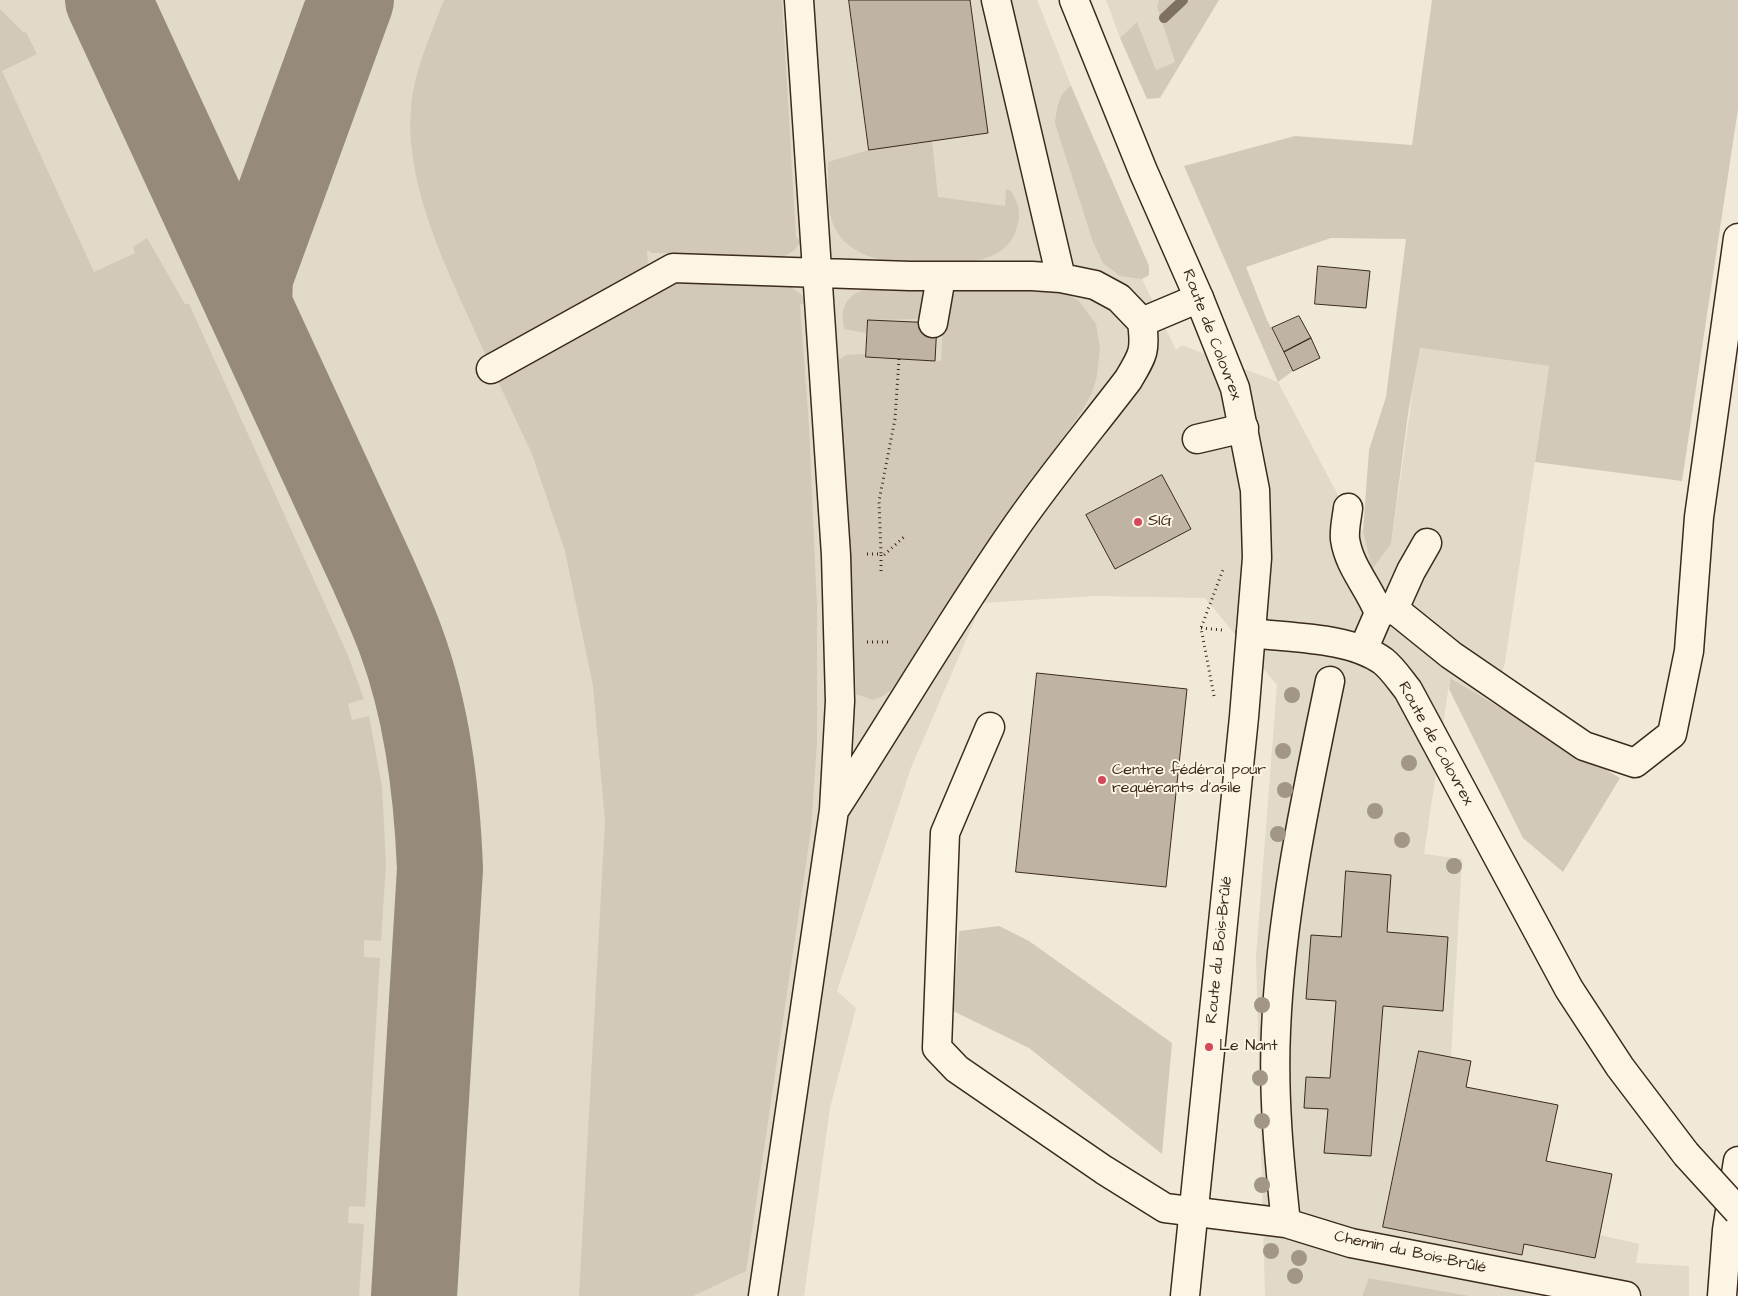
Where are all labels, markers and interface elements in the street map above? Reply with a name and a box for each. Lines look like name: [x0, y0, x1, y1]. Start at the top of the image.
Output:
street label: Route de Colovrex: [1177, 267, 1245, 403]
place label: SIG: [1148, 512, 1172, 532]
marker: SIG: [1132, 516, 1144, 528]
street label: Route de Colovrex: [1393, 679, 1477, 809]
place label: Centre fédéral pour requérants d’asile: [1112, 761, 1266, 799]
marker: Centre fédéral pour requérants d’asile: [1096, 774, 1108, 786]
street label: Route du Bois-Brûlé: [1203, 875, 1237, 1025]
place label: Le Nant: [1219, 1037, 1278, 1057]
marker: Le Nant: [1203, 1041, 1215, 1053]
street label: Chemin du Bois-Brûlé: [1332, 1227, 1488, 1279]

